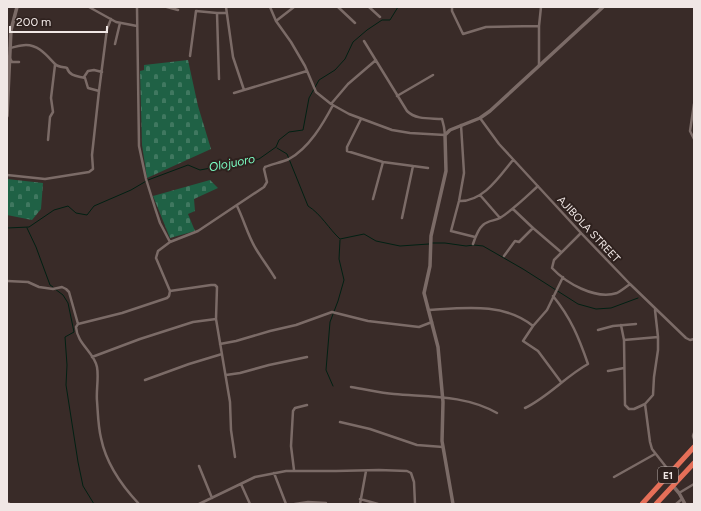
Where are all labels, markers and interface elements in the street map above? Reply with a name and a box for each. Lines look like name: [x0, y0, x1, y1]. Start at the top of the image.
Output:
scale bar: [10, 8, 107, 34]
text: 200 m: [16, 15, 51, 29]
water label: Olojuoro: [208, 152, 256, 174]
street label: AJIBOLA STREET: [555, 193, 623, 265]
road number: E1: [658, 467, 678, 483]

